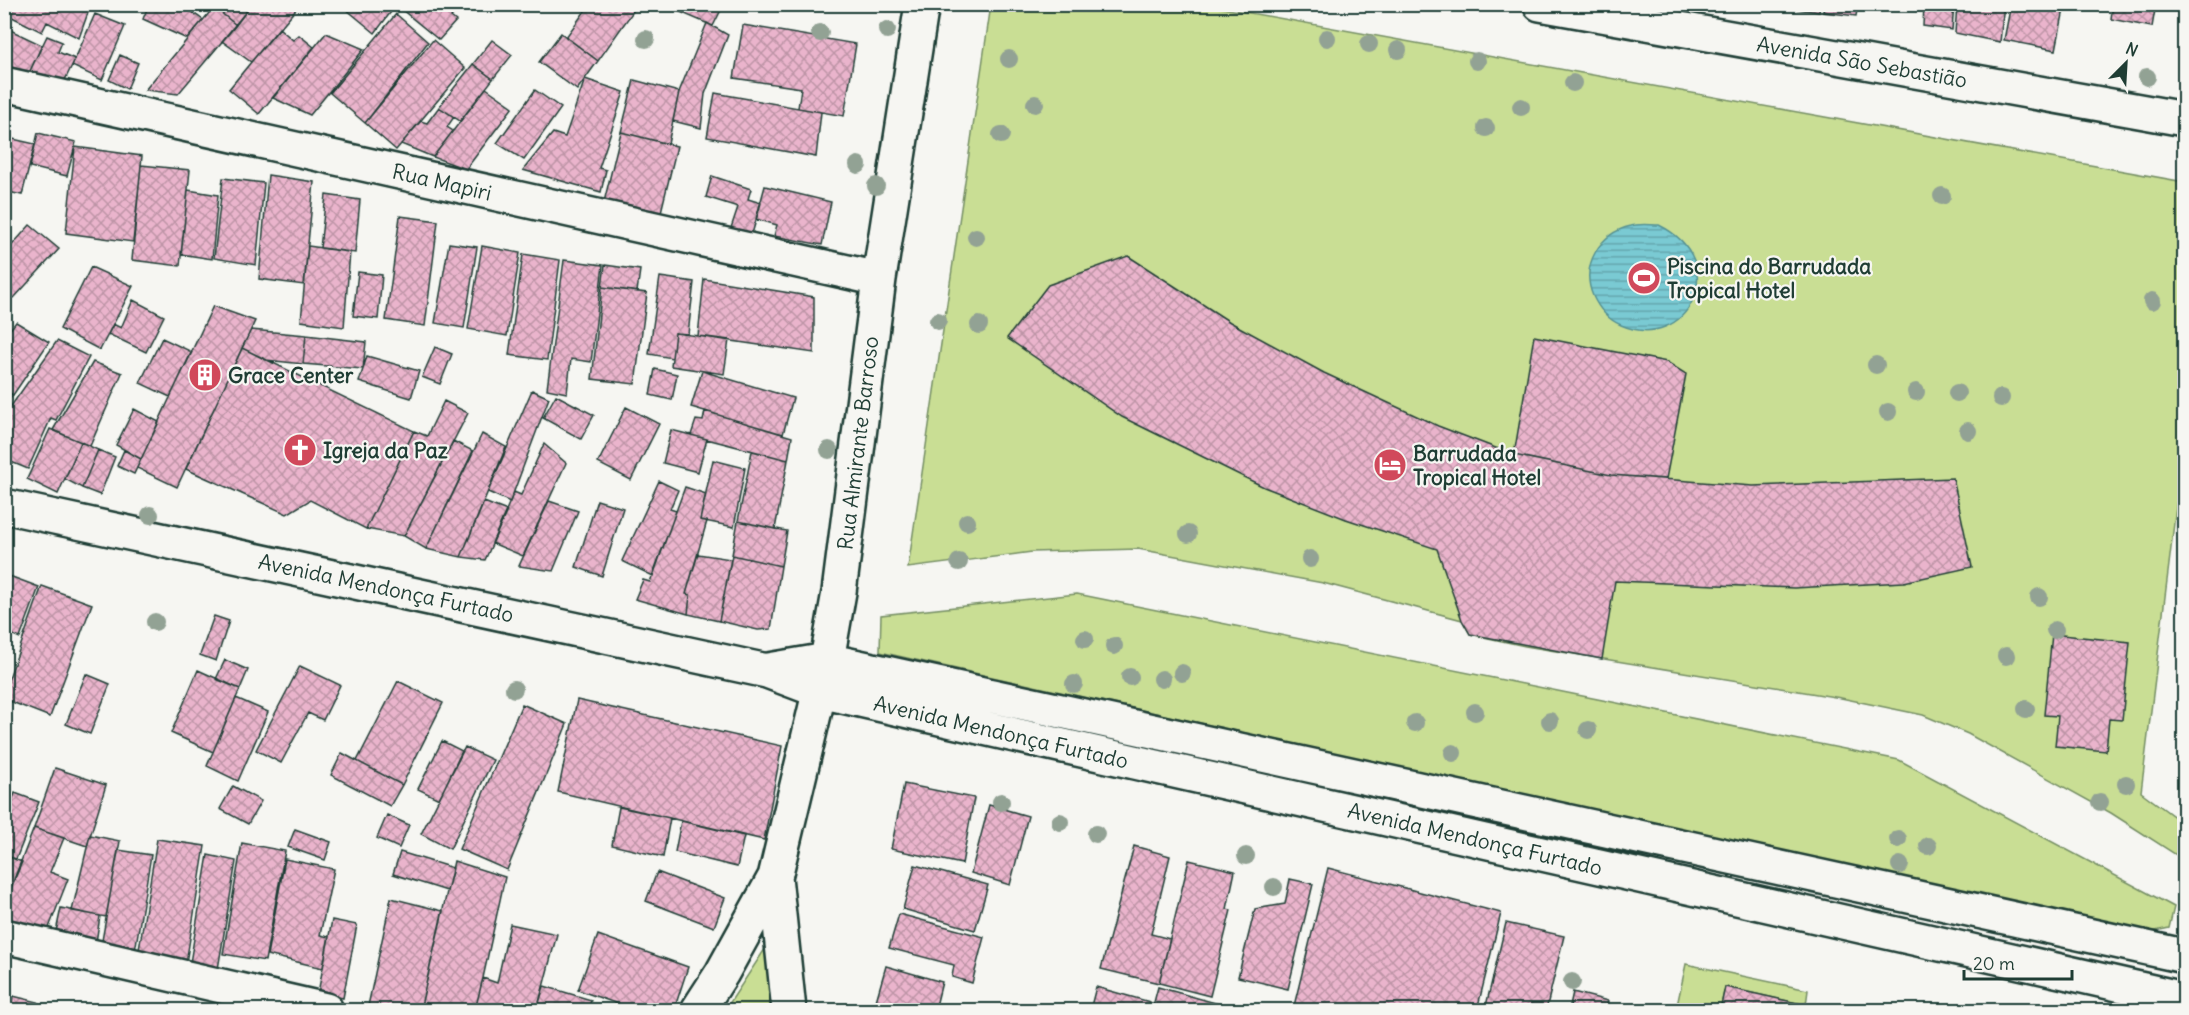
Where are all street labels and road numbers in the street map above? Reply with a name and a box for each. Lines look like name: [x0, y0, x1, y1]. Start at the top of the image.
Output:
street label: Avenida São Sebastião: [1755, 30, 1969, 94]
street label: Rua Mapiri: [390, 157, 494, 207]
street label: Rua Almirante Barroso: [831, 335, 885, 551]
street label: Avenida Mendonça Furtado: [256, 548, 516, 628]
street label: Avenida Mendonça Furtado: [871, 690, 1131, 774]
street label: Avenida Mendonça Furtado: [1345, 797, 1605, 881]

